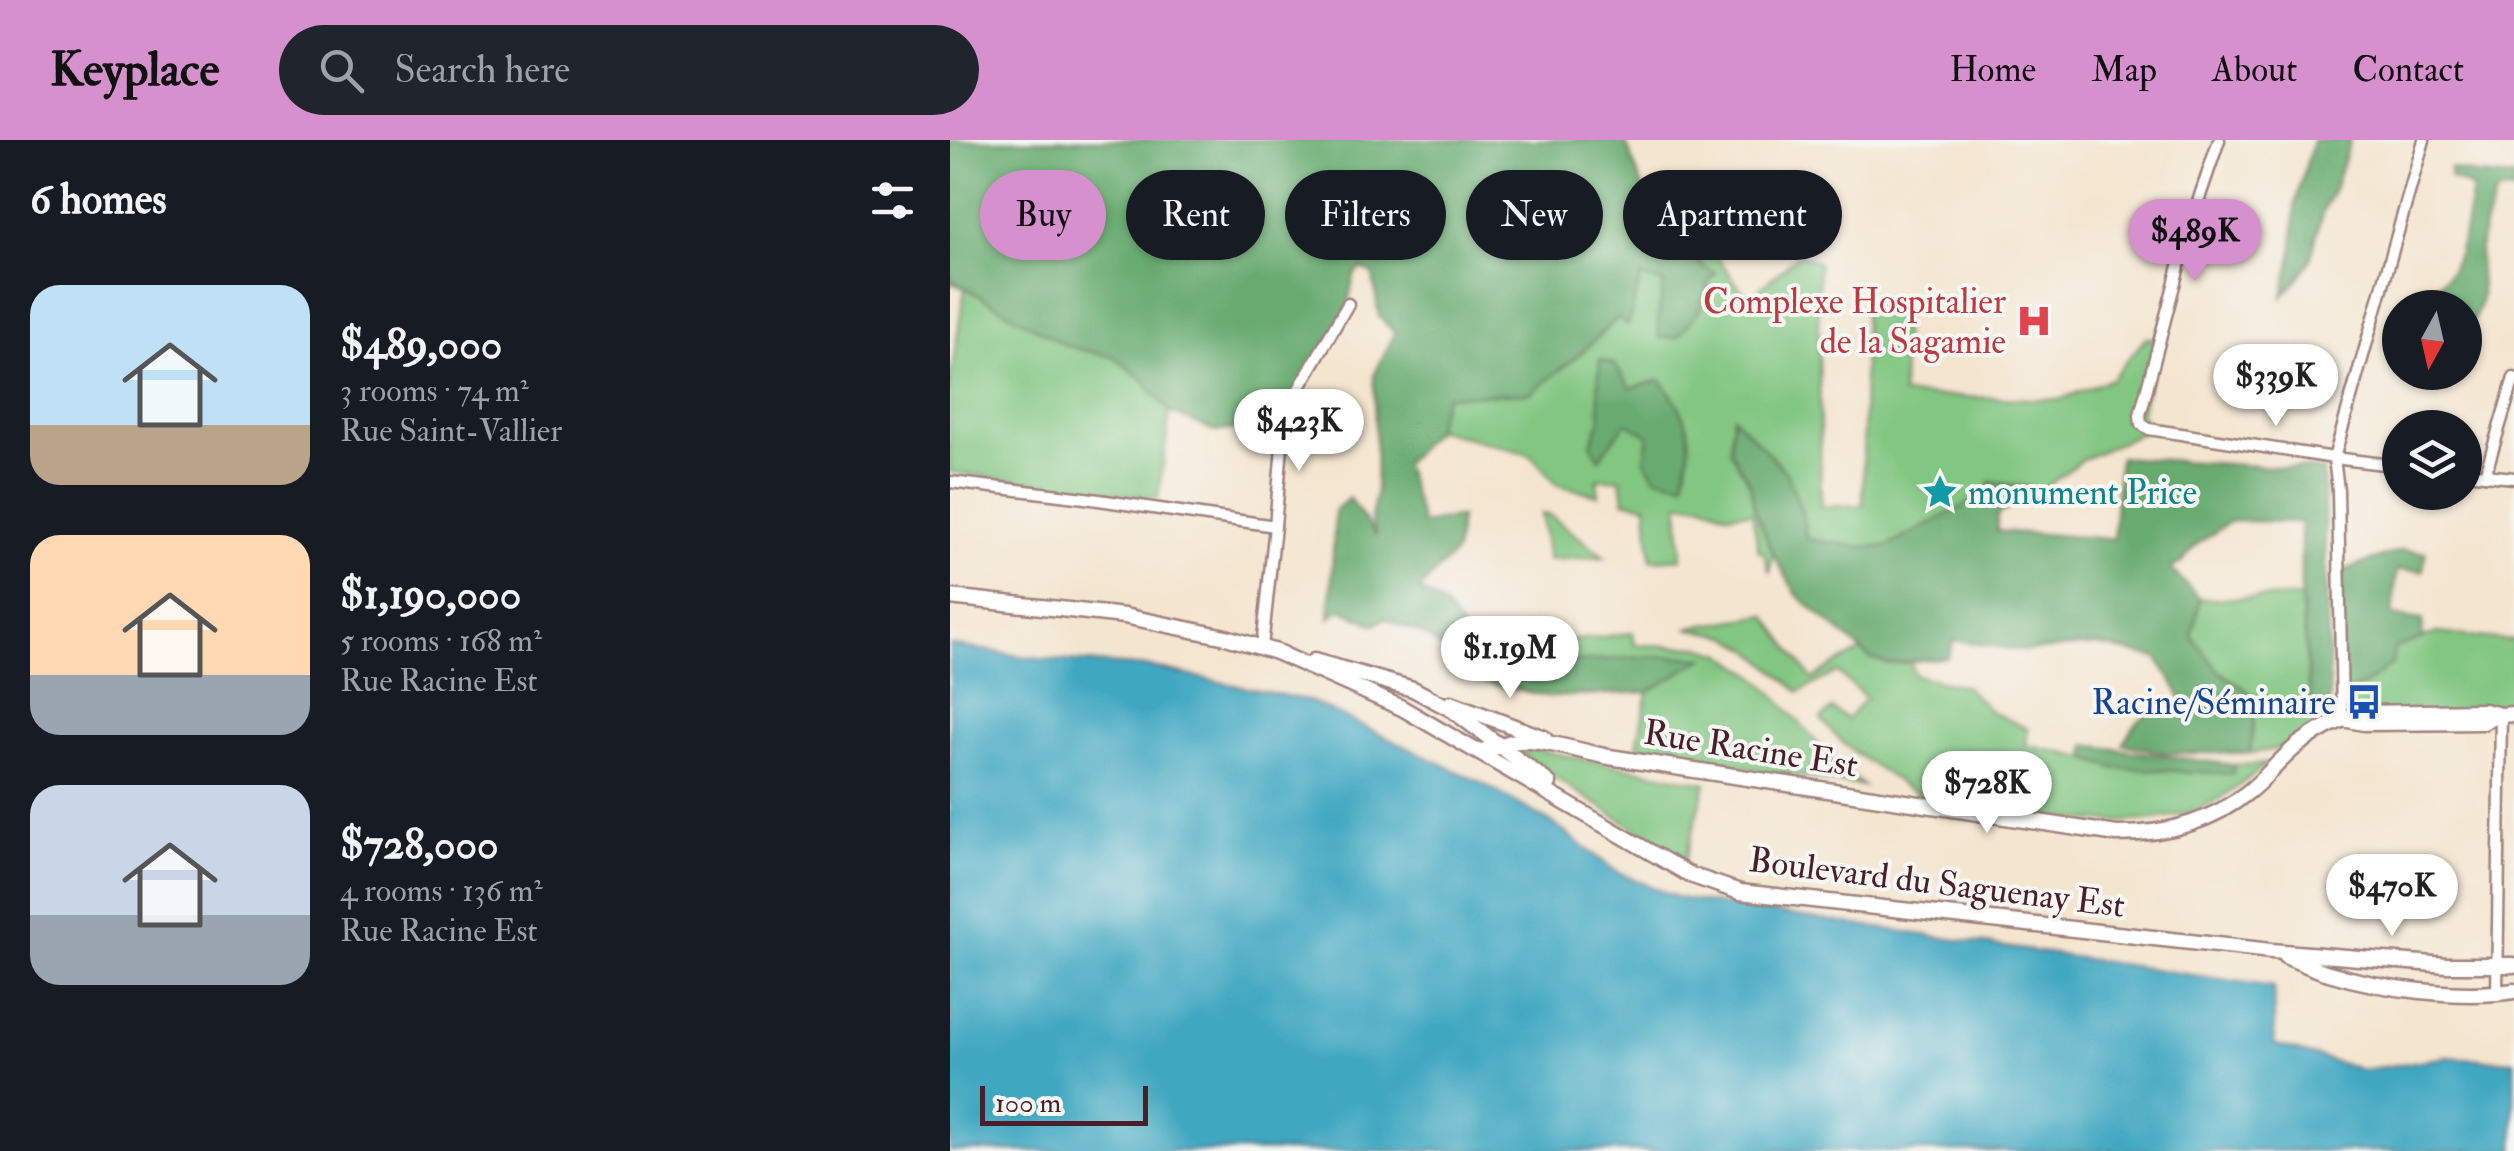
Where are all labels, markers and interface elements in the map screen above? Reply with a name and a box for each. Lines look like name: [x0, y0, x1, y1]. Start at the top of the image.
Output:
search box: [279, 25, 979, 115]
text: Keyplace: [50, 40, 219, 100]
icon: search: [314, 43, 369, 98]
text: Search here: [394, 46, 570, 94]
text: Home: [1949, 48, 2036, 92]
text: Map: [2091, 48, 2157, 92]
text: About: [2212, 48, 2297, 92]
text: Contact: [2352, 48, 2464, 92]
chip: Buy: [980, 170, 1106, 260]
chip: Rent: [1126, 170, 1265, 260]
chip: Filters: [1285, 170, 1446, 260]
chip: New: [1466, 170, 1603, 260]
chip: Apartment: [1623, 170, 1842, 260]
icon: filters: [865, 173, 920, 228]
text: 6 homes: [30, 174, 167, 226]
pin: $489K: [2125, 199, 2265, 284]
text: $489K: [2150, 211, 2240, 251]
place label: Complexe Hospitalier de la Sagamie: [1703, 280, 2006, 364]
north arrow: [2382, 290, 2482, 390]
map controls: [2382, 290, 2482, 510]
hospital icon: Complexe Hospitalier de la Sagamie: [2015, 302, 2053, 340]
text: $489,000: [340, 319, 502, 371]
icon: home: [110, 325, 230, 445]
pin: $339K: [2206, 344, 2346, 429]
text: $339K: [2235, 356, 2317, 396]
text: 3 rooms · 74 m²: [340, 371, 529, 411]
pin: $423K: [1229, 389, 1369, 474]
text: $423K: [1256, 401, 1342, 441]
button: layers: [2382, 410, 2482, 510]
text: Rue Saint-Vallier: [340, 411, 562, 451]
place label: monument Price: [1968, 471, 2197, 515]
place icon: monument Price: [1921, 473, 1959, 511]
text: $1,190,000: [340, 569, 521, 621]
icon: home: [110, 575, 230, 695]
pin: $1.19M: [1429, 616, 1591, 701]
text: 5 rooms · 168 m²: [340, 621, 542, 661]
text: $1.19M: [1463, 628, 1557, 668]
text: Rue Racine Est: [340, 661, 538, 701]
place label: Racine/Séminaire: [2091, 681, 2336, 725]
bus stop icon: Racine/Séminaire: [2345, 683, 2383, 721]
street label: Rue Racine Est: [1641, 710, 1861, 788]
pin: $728K: [1917, 751, 2057, 836]
text: $728K: [1944, 763, 2030, 803]
text: $728,000: [340, 819, 499, 871]
icon: home: [110, 825, 230, 945]
street label: Boulevard du Saguenay Est: [1746, 838, 2127, 928]
pin: $470K: [2322, 854, 2462, 939]
text: $470K: [2348, 866, 2436, 906]
text: 4 rooms · 136 m²: [340, 871, 543, 911]
text: Rue Racine Est: [340, 911, 538, 951]
scale bar: [980, 1081, 1148, 1126]
text: 100 m: [995, 1086, 1061, 1121]

